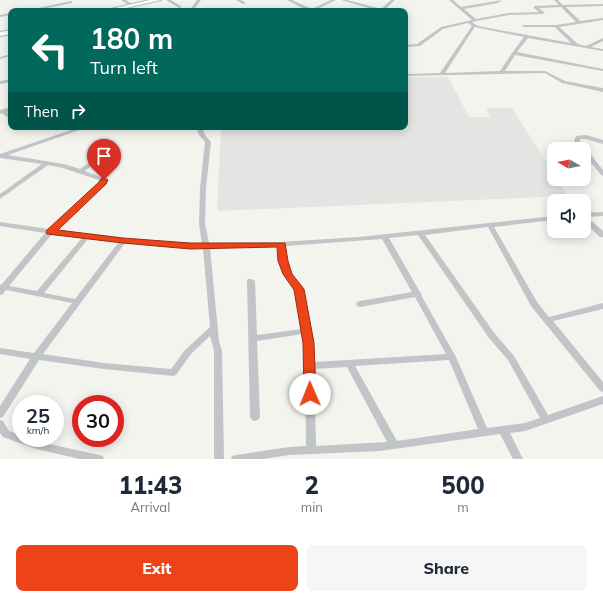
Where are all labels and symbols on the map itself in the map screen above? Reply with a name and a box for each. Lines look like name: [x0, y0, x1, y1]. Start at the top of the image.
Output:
pin: [87, 139, 121, 180]
north arrow: [547, 142, 591, 186]
position arrow: [289, 373, 331, 415]
speed limit sign: 30: [72, 395, 124, 447]

